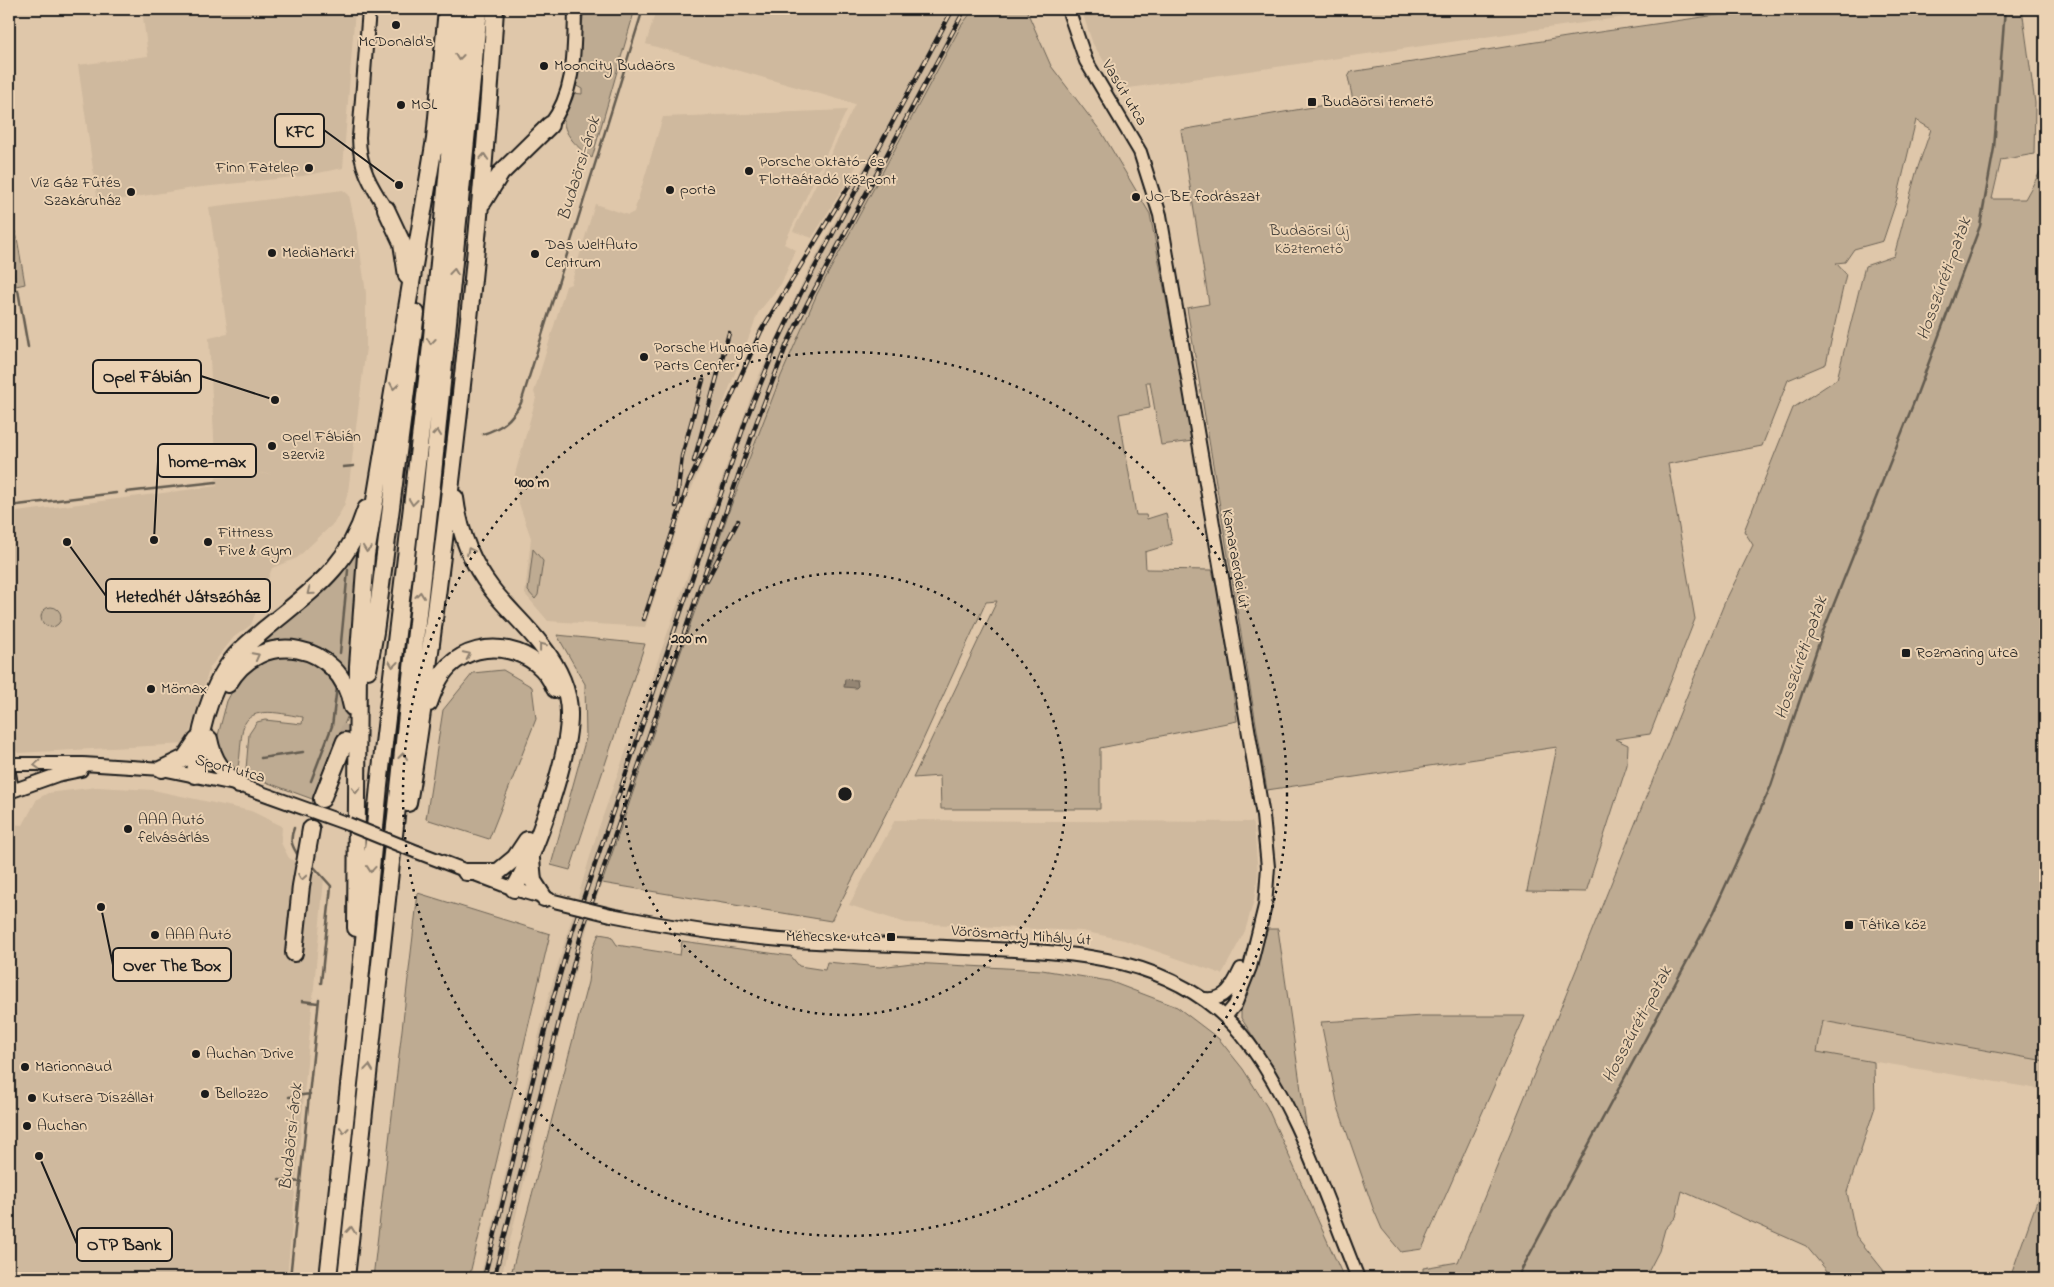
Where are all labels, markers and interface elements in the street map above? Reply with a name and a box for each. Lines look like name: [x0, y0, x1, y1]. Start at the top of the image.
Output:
marker: McDonald's: [390, 19, 402, 31]
place label: McDonald's: [359, 30, 433, 54]
one-way arrow: [453, 54, 464, 62]
place label: Mooncity Budaörs: [554, 54, 675, 78]
street label: Vasút utca: [1094, 55, 1153, 130]
marker: Mooncity Budaörs: [538, 60, 550, 72]
place label: Budaörsi temető: [1321, 90, 1434, 114]
place label: MOL: [411, 93, 437, 117]
marker: Budaörsi temető: [1306, 96, 1318, 108]
marker: MOL: [395, 99, 407, 111]
water label: Budaörsi-árok: [552, 113, 608, 224]
callout: KFC: [275, 114, 324, 147]
text: KFC: [286, 120, 315, 146]
place label: Porsche Oktató- és Flottaátadó Központ: [758, 150, 897, 192]
one-way arrow: [479, 153, 490, 161]
place label: Finn Fatelep: [215, 156, 299, 180]
marker: Finn Fatelep: [303, 162, 315, 174]
marker: Porsche Oktató- és Flottaátadó Központ: [743, 165, 755, 177]
place label: Víz Gáz Fűtés Szakáruház: [30, 171, 121, 213]
place label: porta: [680, 178, 716, 202]
marker: porta: [664, 184, 676, 196]
place label: JO-BE fodrászat: [1146, 185, 1261, 209]
marker: Víz Gáz Fűtés Szakáruház: [125, 186, 137, 198]
marker: JO-BE fodrászat: [1130, 191, 1142, 203]
water label: Hosszúréti-patak: [1911, 213, 1980, 344]
park label: Budaörsi Új Köztemető: [1268, 219, 1349, 261]
place label: Das WeltAuto Centrum: [544, 233, 638, 275]
place label: MediaMarkt: [282, 241, 356, 265]
marker: MediaMarkt: [266, 247, 278, 259]
marker: Das WeltAuto Centrum: [529, 248, 541, 260]
one-way arrow: [448, 267, 459, 275]
place label: Porsche Hungaria Parts Center: [654, 336, 768, 378]
one-way arrow: [426, 337, 437, 345]
marker: Porsche Hungaria Parts Center: [638, 351, 650, 363]
callout: Opel Fábián: [93, 360, 201, 393]
text: Opel Fábián: [103, 365, 191, 391]
one-way arrow: [389, 383, 400, 391]
place label: Opel Fábián szerviz: [282, 425, 361, 467]
one-way arrow: [431, 429, 442, 437]
marker: Opel Fábián szerviz: [266, 440, 278, 452]
callout: home-max: [158, 444, 256, 477]
text: home-max: [168, 450, 246, 476]
text: 400 m: [514, 472, 550, 494]
one-way arrow: [408, 499, 419, 507]
street label: Kamaraerdei út: [1214, 507, 1256, 611]
place label: Fittness Five & Gym: [217, 521, 292, 563]
marker: Fittness Five & Gym: [202, 536, 214, 548]
one-way arrow: [362, 545, 373, 553]
one-way arrow: [465, 547, 476, 556]
callout: Hetedhét Játszóház: [106, 579, 270, 612]
text: Hetedhét Játszóház: [116, 585, 261, 611]
one-way arrow: [307, 586, 316, 595]
one-way arrow: [414, 591, 425, 599]
water label: Hosszúréti-patak: [1769, 592, 1836, 723]
text: 200 m: [670, 628, 707, 650]
place label: Rozmaring utca: [1916, 641, 2018, 665]
one-way arrow: [539, 642, 548, 652]
marker: Rozmaring utca: [1900, 647, 1912, 659]
one-way arrow: [462, 651, 471, 662]
one-way arrow: [251, 652, 260, 662]
one-way arrow: [388, 660, 399, 668]
place label: Mömax: [161, 677, 207, 701]
marker: Mömax: [145, 683, 157, 695]
street label: Sport utca: [192, 748, 268, 790]
one-way arrow: [397, 752, 408, 760]
one-way arrow: [33, 760, 40, 770]
centre of rings: [836, 785, 854, 803]
one-way arrow: [351, 786, 361, 794]
place label: AAA Autó felvásárlás: [138, 808, 210, 850]
marker: AAA Autó felvásárlás: [122, 823, 134, 835]
one-way arrow: [366, 866, 377, 874]
one-way arrow: [297, 874, 308, 882]
place label: Tátika köz: [1859, 913, 1926, 937]
street label: Vörösmarty Mihály út: [949, 919, 1092, 953]
marker: Tátika köz: [1843, 919, 1855, 931]
place label: AAA Autó: [165, 923, 231, 947]
place label: Méhecske utca: [786, 925, 881, 949]
marker: AAA Autó: [149, 929, 161, 941]
marker: Méhecske utca: [885, 931, 897, 943]
callout: Over The Box: [113, 948, 231, 981]
text: Over The Box: [123, 954, 221, 980]
water label: Hosszúréti-patak: [1596, 961, 1680, 1088]
place label: Auchan Drive: [206, 1042, 294, 1066]
marker: Auchan Drive: [190, 1048, 202, 1060]
place label: Marionnaud: [35, 1055, 112, 1079]
marker: Marionnaud: [19, 1061, 31, 1073]
one-way arrow: [363, 1064, 374, 1072]
water label: Budaörsi-árok: [273, 1081, 311, 1192]
place label: Bellozzo: [214, 1082, 268, 1106]
place label: Kutsera Díszállat: [42, 1086, 155, 1110]
marker: Bellozzo: [199, 1088, 211, 1100]
marker: Kutsera Díszállat: [26, 1092, 38, 1104]
place label: Auchan: [37, 1114, 87, 1138]
marker: Auchan: [21, 1120, 33, 1132]
one-way arrow: [339, 1127, 350, 1135]
one-way arrow: [345, 1225, 356, 1233]
callout: OTP Bank: [77, 1228, 172, 1261]
text: OTP Bank: [87, 1233, 162, 1259]

